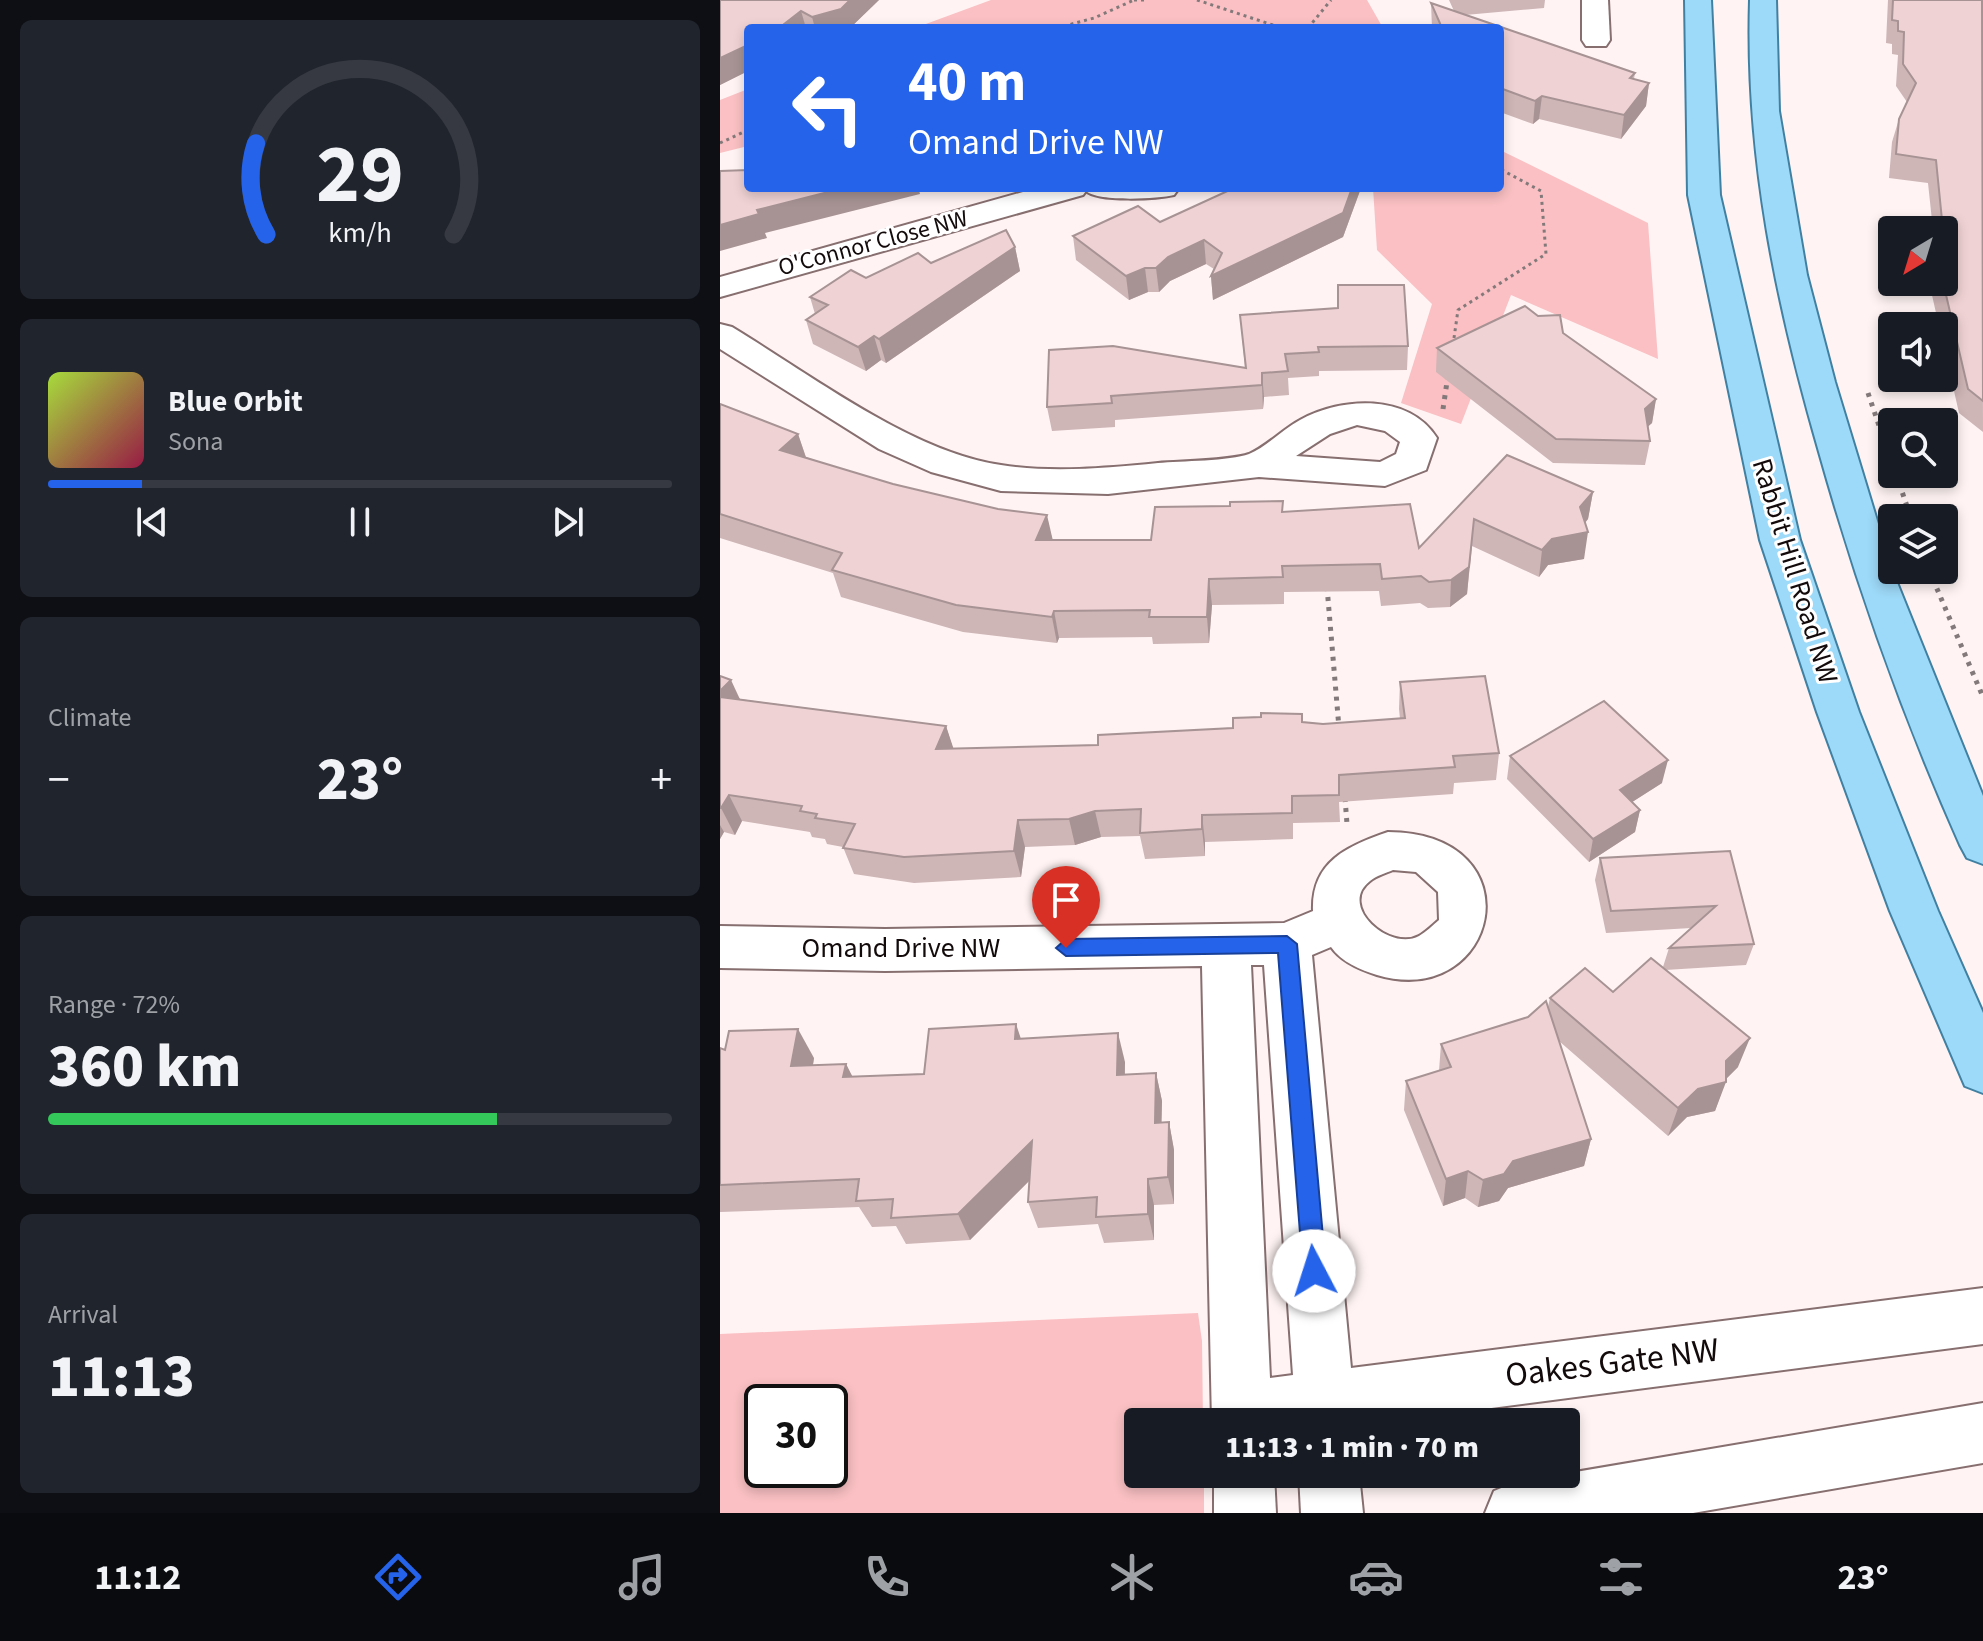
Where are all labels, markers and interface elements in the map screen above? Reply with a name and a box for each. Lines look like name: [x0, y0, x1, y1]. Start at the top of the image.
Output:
text: 40 m: [908, 43, 1026, 122]
icon: left: [776, 56, 880, 160]
text: 29: [316, 116, 404, 234]
text: Omand Drive NW: [908, 117, 1164, 168]
street label: O'Connor Close NW: [774, 201, 972, 285]
text: km/h: [328, 213, 392, 253]
north arrow: [1878, 216, 1958, 296]
map controls: [1878, 216, 1958, 584]
button: sound: [1878, 312, 1958, 392]
text: Blue Orbit: [168, 380, 303, 423]
button: search: [1878, 408, 1958, 488]
text: Sona: [168, 423, 223, 460]
street label: Rabbit Hill Road NW: [1742, 453, 1848, 689]
icon: previous: [130, 500, 174, 544]
icon: pause: [338, 500, 382, 544]
icon: next: [546, 500, 590, 544]
button: layers: [1878, 504, 1958, 584]
text: Climate: [48, 699, 132, 736]
text: 23°: [317, 738, 403, 823]
text: −: [48, 749, 70, 812]
text: +: [650, 749, 672, 812]
pin: [1032, 866, 1100, 948]
icon: arrive: [1044, 878, 1088, 922]
street label: Omand Drive NW: [802, 928, 1000, 968]
text: Range · 72%: [48, 986, 180, 1023]
text: 360 km: [48, 1025, 241, 1110]
position arrow: [1272, 1229, 1356, 1313]
text: Arrival: [48, 1296, 118, 1333]
street label: Oakes Gate NW: [1502, 1326, 1722, 1400]
text: 11:13: [48, 1335, 195, 1420]
speed limit sign: 30: [744, 1384, 848, 1488]
text: 11:13 · 1 min · 70 m: [1225, 1426, 1479, 1469]
icon: directions: [370, 1549, 426, 1605]
icon: music: [614, 1549, 670, 1605]
icon: phone: [859, 1549, 915, 1605]
icon: climate: [1104, 1549, 1160, 1605]
icon: car: [1348, 1549, 1404, 1605]
icon: filters: [1593, 1549, 1649, 1605]
text: 11:12: [94, 1552, 181, 1603]
text: 23°: [1838, 1552, 1889, 1603]

